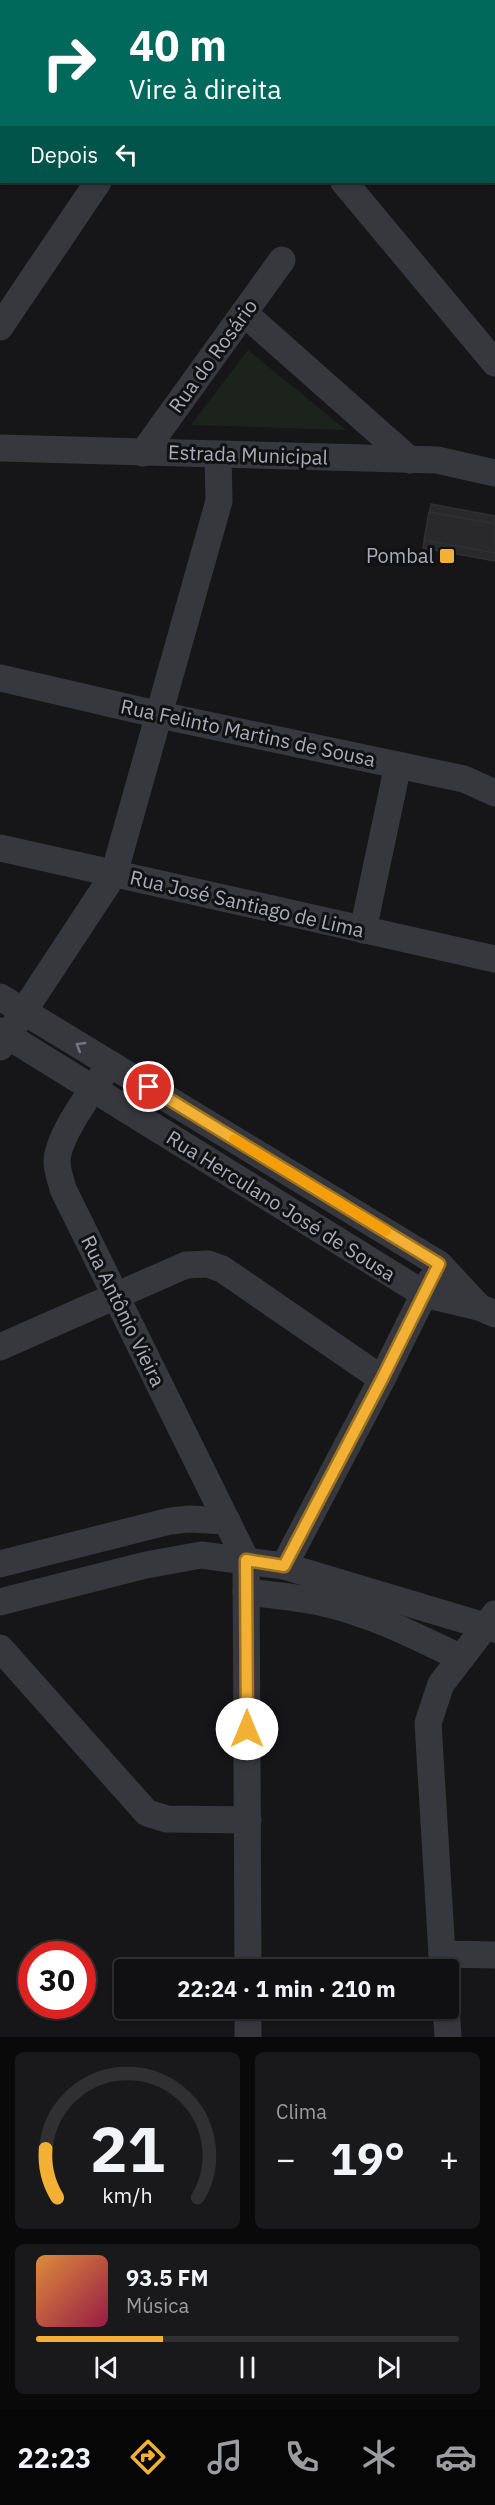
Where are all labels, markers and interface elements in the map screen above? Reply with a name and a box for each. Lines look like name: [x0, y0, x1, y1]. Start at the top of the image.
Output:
text: 40 m: [129, 18, 227, 73]
icon: right: [30, 24, 108, 102]
text: Vire à direita: [129, 71, 282, 106]
icon: left: [110, 138, 143, 171]
text: Depois: [30, 140, 98, 169]
street label: Rua do Rosário: [162, 293, 263, 418]
street label: Estrada Municipal: [168, 438, 328, 471]
place label: Pombal: [366, 542, 434, 569]
marker: Pombal: [438, 547, 456, 565]
street label: Rua Felinto Martins de Sousa: [118, 692, 378, 773]
street label: Rua José Santiago de Lima: [127, 863, 367, 944]
one-way arrow: [76, 1041, 86, 1053]
pin: [123, 1061, 174, 1112]
icon: arrive: [132, 1070, 165, 1103]
street label: Rua Herculano José de Sousa: [162, 1124, 401, 1288]
street label: Rua Antônio Vieira: [75, 1231, 172, 1391]
position arrow: [215, 1697, 279, 1761]
speed limit sign: 30: [18, 1941, 96, 2019]
text: 22:24 · 1 min · 210 m: [177, 1974, 396, 2003]
text: Clima: [276, 2098, 327, 2125]
text: 21: [90, 2108, 165, 2189]
text: 19°: [330, 2129, 405, 2187]
text: −: [276, 2137, 296, 2180]
text: +: [439, 2137, 459, 2180]
text: km/h: [102, 2181, 153, 2209]
text: 93.5 FM: [126, 2263, 209, 2292]
text: Música: [126, 2292, 189, 2319]
icon: previous: [90, 2351, 123, 2384]
icon: pause: [231, 2351, 264, 2384]
icon: next: [372, 2351, 405, 2384]
icon: directions: [127, 2436, 169, 2478]
icon: music: [204, 2436, 246, 2478]
icon: phone: [281, 2436, 323, 2478]
icon: climate: [358, 2436, 400, 2478]
icon: car: [435, 2436, 477, 2478]
text: 22:23: [18, 2440, 91, 2475]

